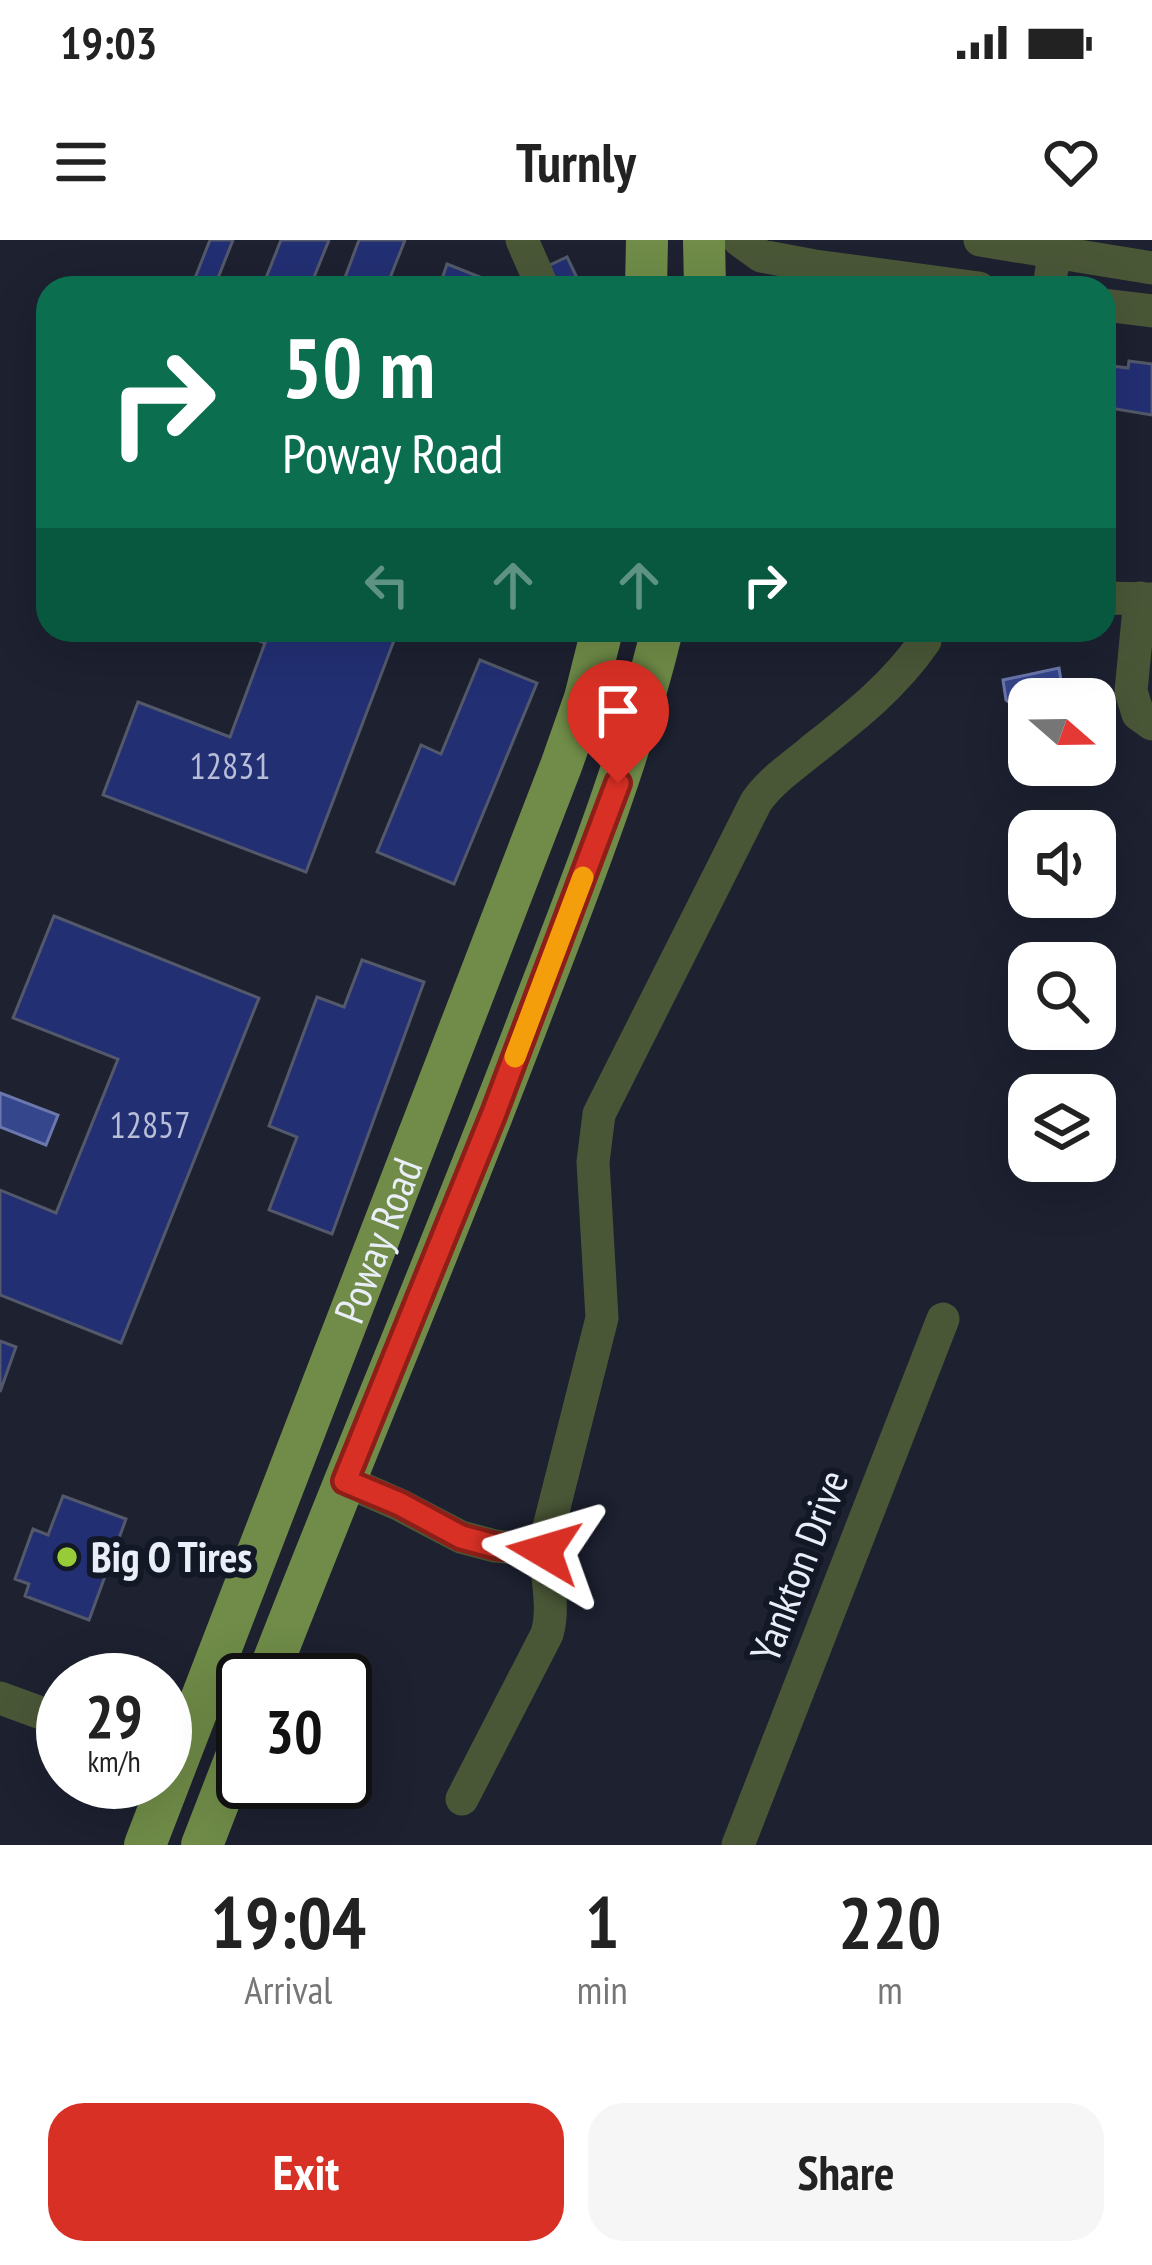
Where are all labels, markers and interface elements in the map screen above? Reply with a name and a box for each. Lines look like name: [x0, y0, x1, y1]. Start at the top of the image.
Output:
text: 19:03: [60, 13, 157, 71]
text: Turnly: [516, 127, 636, 197]
icon: menu: [48, 129, 114, 195]
icon: heart: [1038, 129, 1104, 195]
text: 50 m: [282, 312, 435, 421]
icon: right: [84, 324, 240, 480]
text: Poway Road: [282, 418, 503, 488]
icon: left: [354, 552, 420, 618]
icon: ahead: [480, 552, 546, 618]
icon: ahead: [606, 552, 672, 618]
icon: right: [732, 552, 798, 618]
pin: [567, 660, 669, 783]
icon: arrive: [585, 678, 651, 744]
north arrow: [1008, 678, 1116, 786]
map controls: [1008, 678, 1116, 1182]
house number: 12831: [189, 742, 271, 789]
button: sound: [1008, 810, 1116, 918]
button: search: [1008, 942, 1116, 1050]
button: layers: [1008, 1074, 1116, 1182]
house number: 12857: [109, 1101, 191, 1148]
street label: Poway Road: [321, 1150, 434, 1330]
street label: Yankton Drive: [737, 1462, 860, 1670]
position arrow: [481, 1488, 607, 1614]
place label: Big O Tires: [91, 1529, 252, 1584]
marker: Big O Tires: [54, 1544, 80, 1570]
speed limit sign: 30: [216, 1653, 372, 1809]
text: 29: [85, 1677, 143, 1755]
text: km/h: [87, 1741, 141, 1780]
text: 19:04: [211, 1875, 366, 1968]
text: 1: [585, 1875, 619, 1968]
text: 220: [838, 1875, 941, 1968]
text: Arrival: [244, 1964, 332, 2015]
text: min: [577, 1964, 628, 2015]
text: m: [877, 1964, 903, 2015]
button: Exit: [48, 2103, 564, 2241]
button: Share: [588, 2103, 1104, 2241]

